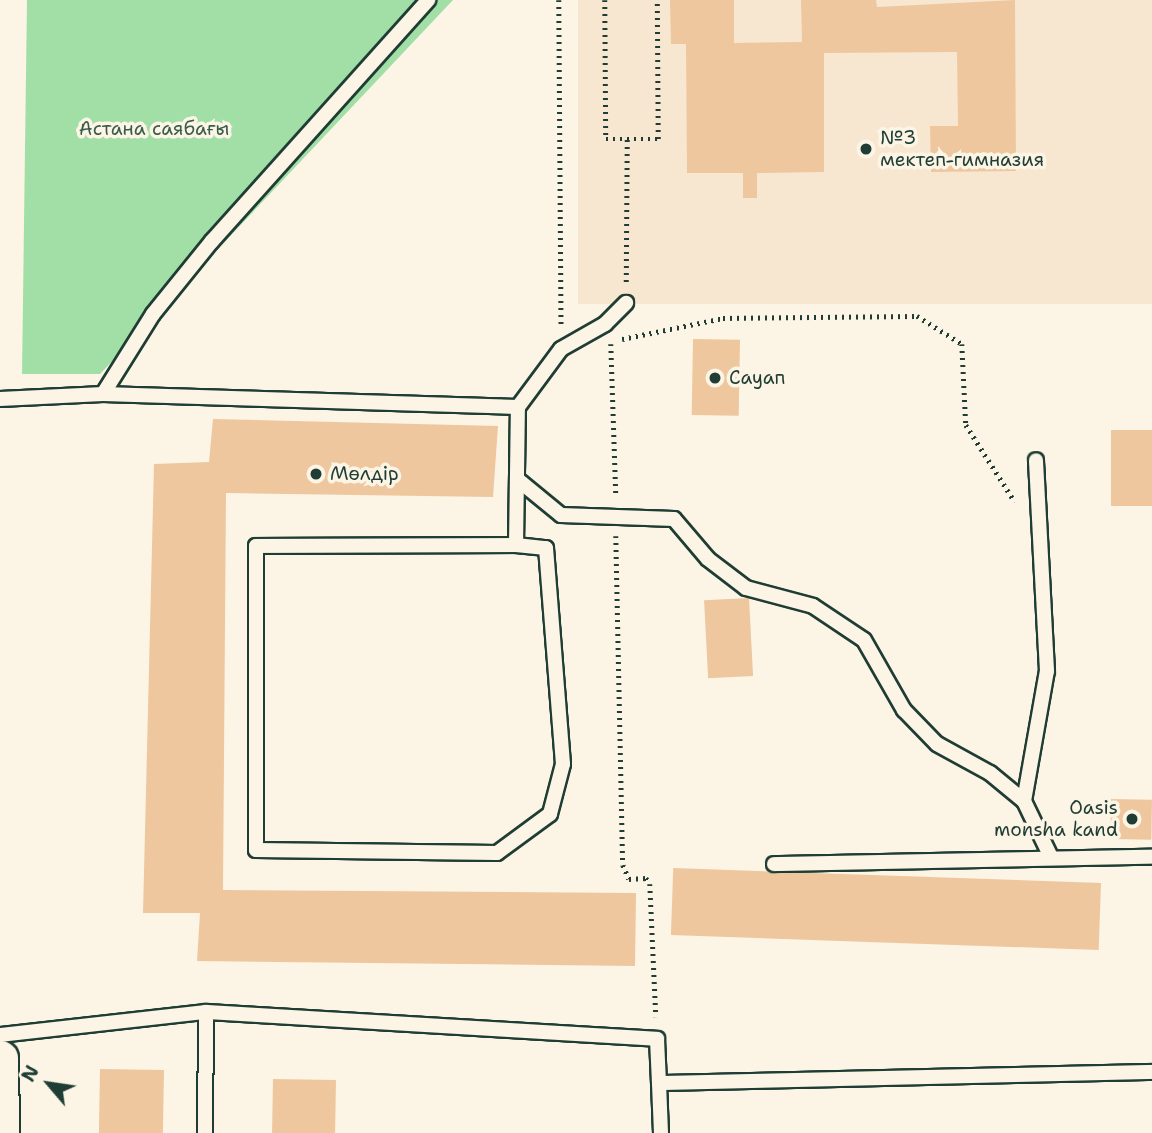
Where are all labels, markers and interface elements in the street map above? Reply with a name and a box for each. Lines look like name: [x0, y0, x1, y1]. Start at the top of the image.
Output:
park label: Астана саябағы: [79, 118, 229, 140]
place label: №3 мектеп-гимназия: [880, 127, 1044, 171]
marker: №3 мектеп-гимназия: [858, 141, 874, 157]
place label: Сауап: [729, 367, 785, 389]
marker: Сауап: [707, 370, 723, 386]
place label: Мөлдір: [330, 463, 399, 485]
marker: Мөлдір: [308, 466, 324, 482]
place label: Oasis monsha kand: [994, 797, 1118, 841]
marker: Oasis monsha kand: [1124, 811, 1140, 827]
north arrow: [14, 1049, 84, 1119]
text: N: [16, 1061, 45, 1086]

